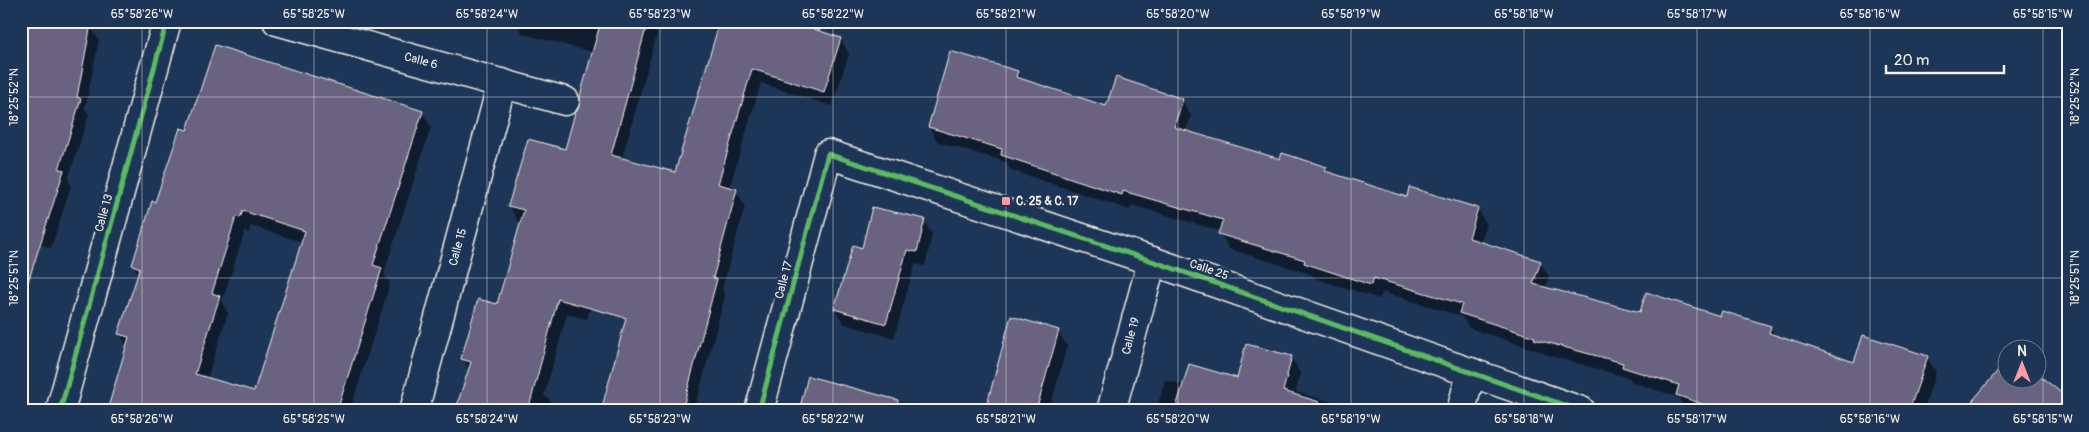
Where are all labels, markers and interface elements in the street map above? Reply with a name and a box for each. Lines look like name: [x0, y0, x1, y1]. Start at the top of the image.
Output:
text: 65°58'26"W: [111, 7, 173, 22]
text: 65°58'25"W: [283, 7, 345, 22]
text: 65°58'24"W: [456, 7, 518, 22]
text: 65°58'23"W: [629, 7, 691, 22]
text: 65°58'22"W: [802, 7, 864, 22]
text: 65°58'21"W: [976, 7, 1036, 22]
text: 65°58'20"W: [1146, 7, 1210, 22]
text: 65°58'19"W: [1321, 7, 1381, 22]
text: 65°58'18"W: [1494, 7, 1554, 22]
text: 65°58'17"W: [1667, 7, 1727, 22]
text: 65°58'16"W: [1840, 7, 1900, 22]
text: 65°58'15"W: [2013, 7, 2073, 22]
scale bar: [1886, 42, 2004, 74]
street label: Calle 6: [403, 49, 439, 73]
text: 20 m: [1894, 51, 1929, 70]
text: 18°25'52"N: [7, 68, 22, 126]
text: 18°25'52"N: [2068, 68, 2083, 126]
street label: Calle 13: [92, 192, 116, 234]
place label: C. 25 & C. 17: [1016, 194, 1079, 209]
marker: C. 25 & C. 17: [1000, 195, 1012, 207]
street label: Calle 15: [446, 227, 470, 267]
text: 18°25'51"N: [7, 250, 22, 306]
text: 18°25'51"N: [2068, 250, 2083, 306]
street label: Calle 25: [1187, 256, 1231, 284]
street label: Calle 17: [772, 259, 796, 300]
street label: Calle 19: [1119, 316, 1143, 356]
north arrow: [1996, 340, 2046, 390]
text: N: [2017, 343, 2027, 360]
text: 65°58'26"W: [111, 412, 173, 427]
text: 65°58'25"W: [283, 412, 345, 427]
text: 65°58'24"W: [456, 412, 518, 427]
text: 65°58'23"W: [629, 412, 691, 427]
text: 65°58'22"W: [802, 412, 864, 427]
text: 65°58'21"W: [976, 412, 1036, 427]
text: 65°58'20"W: [1146, 412, 1210, 427]
text: 65°58'19"W: [1321, 412, 1381, 427]
text: 65°58'18"W: [1494, 412, 1554, 427]
text: 65°58'17"W: [1667, 412, 1727, 427]
text: 65°58'16"W: [1840, 412, 1900, 427]
text: 65°58'15"W: [2013, 412, 2073, 427]

